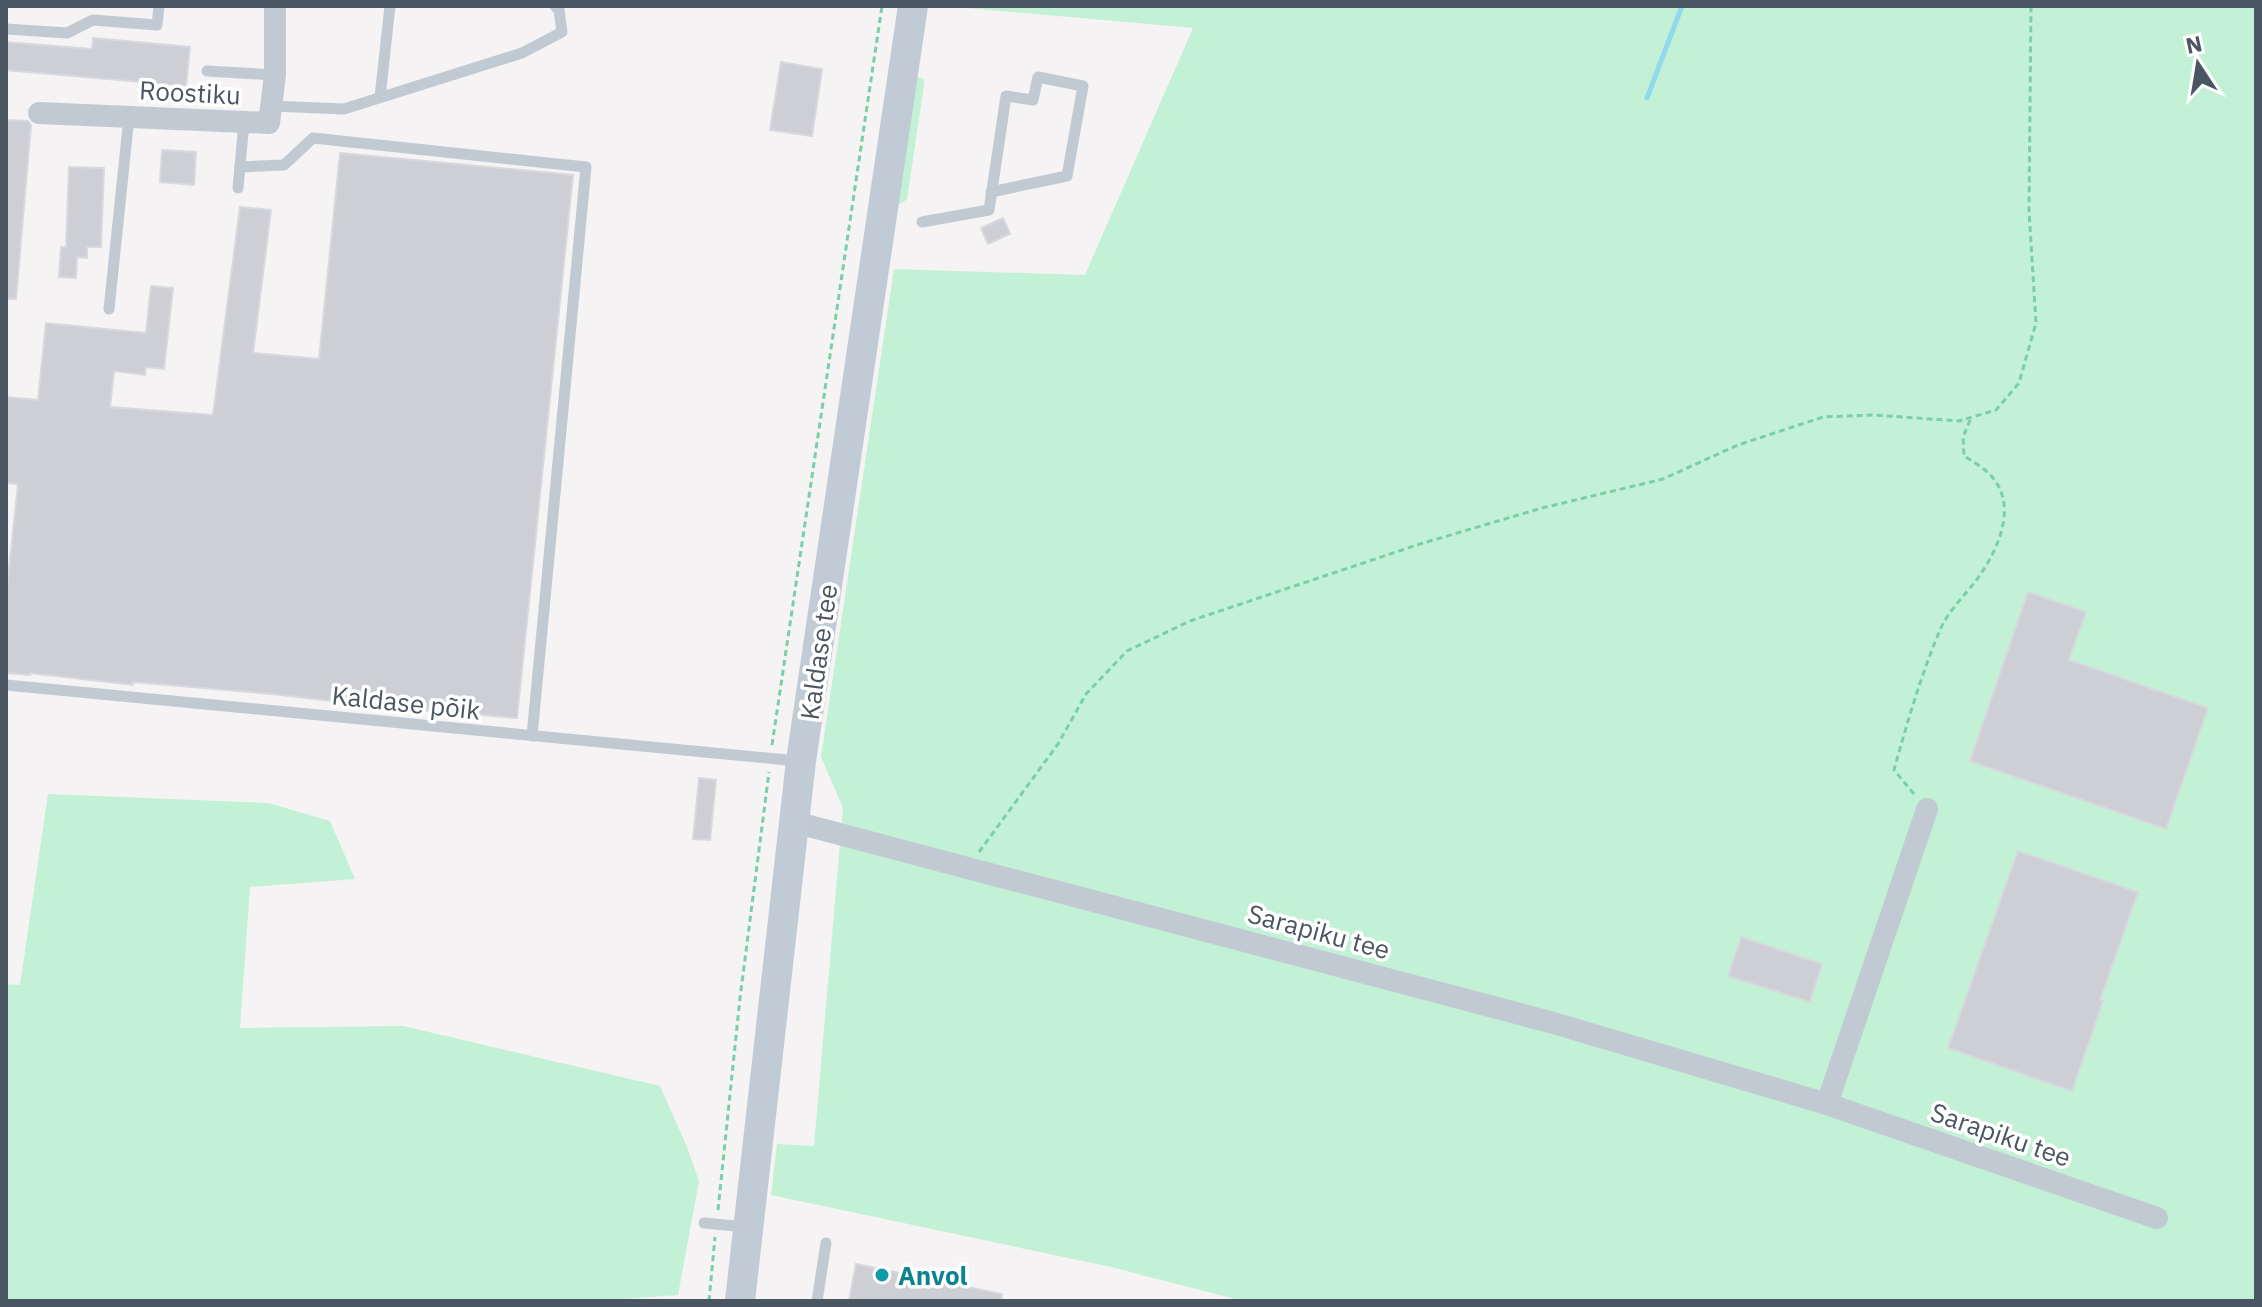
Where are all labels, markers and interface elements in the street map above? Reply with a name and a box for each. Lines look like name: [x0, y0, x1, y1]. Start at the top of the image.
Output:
north arrow: [2158, 24, 2238, 104]
text: N: [2183, 28, 2205, 60]
street label: Roostiku: [138, 72, 242, 112]
street label: Kaldase tee: [792, 582, 844, 722]
street label: Kaldase põik: [330, 677, 482, 727]
street label: Sarapiku tee: [1244, 896, 1394, 966]
street label: Sarapiku tee: [1927, 1094, 2075, 1174]
place label: Anvol: [898, 1258, 968, 1292]
marker: Anvol: [873, 1266, 891, 1284]

